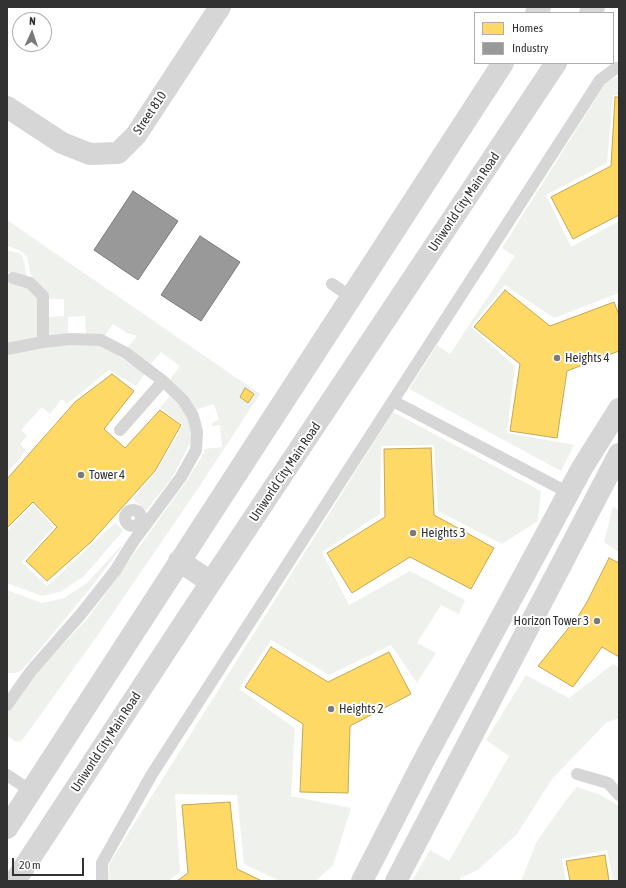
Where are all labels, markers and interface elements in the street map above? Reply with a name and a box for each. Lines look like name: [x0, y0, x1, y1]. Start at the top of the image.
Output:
north arrow: [12, 12, 52, 52]
legend: [474, 12, 614, 64]
text: N: [29, 15, 36, 27]
text: Homes: [512, 21, 543, 35]
text: Industry: [512, 41, 549, 55]
street label: Street 810: [130, 88, 170, 138]
street label: Uniworld City Main Road: [425, 149, 503, 255]
place label: Heights 4: [565, 350, 610, 366]
marker: Heights 4: [552, 353, 562, 363]
street label: Uniworld City Main Road: [246, 419, 324, 525]
place label: Tower 4: [89, 467, 125, 483]
marker: Tower 4: [76, 470, 86, 480]
place label: Heights 3: [421, 525, 466, 541]
marker: Heights 3: [408, 528, 418, 538]
place label: Horizon Tower 3: [514, 613, 589, 629]
marker: Horizon Tower 3: [592, 616, 602, 626]
street label: Uniworld City Main Road: [68, 689, 144, 795]
place label: Heights 2: [339, 701, 384, 717]
marker: Heights 2: [326, 704, 336, 714]
scale bar: [14, 850, 86, 876]
text: 20 m: [19, 858, 41, 872]

